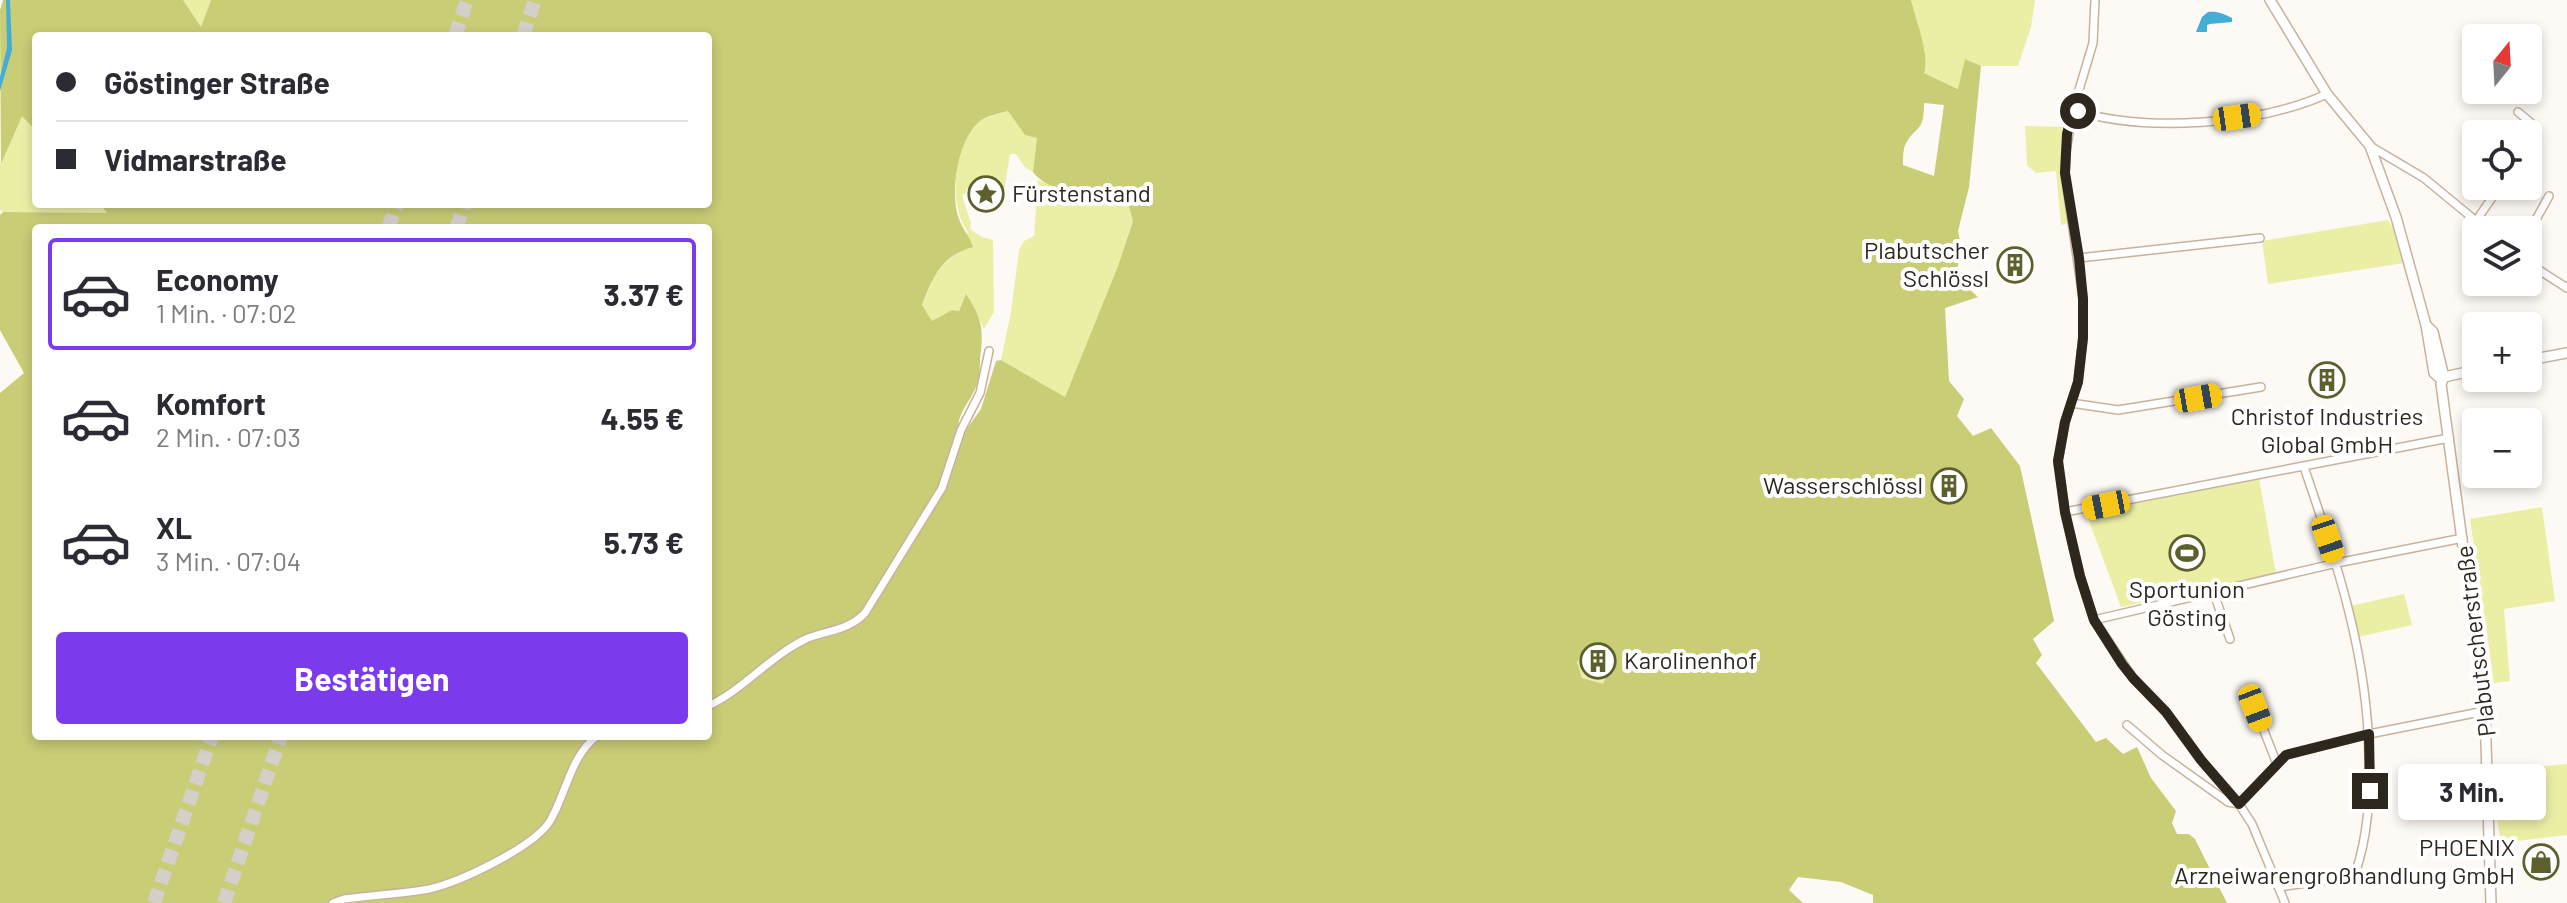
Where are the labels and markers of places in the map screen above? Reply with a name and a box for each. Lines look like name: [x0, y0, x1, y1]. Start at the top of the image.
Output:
place icon: Fürstenstand: [967, 175, 1005, 213]
place label: Fürstenstand: [1012, 178, 1151, 207]
place label: Plabutscher Schlössl: [1864, 235, 1989, 292]
building icon: Plabutscher Schlössl: [1996, 246, 2034, 284]
building icon: Christof Industries Global GmbH: [2308, 361, 2346, 399]
place label: Christof Industries Global GmbH: [2231, 401, 2423, 458]
building icon: Wasserschlössl: [1930, 467, 1968, 505]
place label: Wasserschlössl: [1763, 470, 1923, 499]
sports icon: Sportunion Gösting: [2168, 534, 2206, 572]
place label: Sportunion Gösting: [2129, 574, 2245, 631]
building icon: Karolinenhof: [1579, 642, 1617, 680]
place label: Karolinenhof: [1624, 645, 1757, 674]
place label: PHOENIX Arzneiwarengroßhandlung GmbH: [2174, 832, 2515, 889]
shop icon: PHOENIX Arzneiwarengroßhandlung GmbH: [2522, 843, 2560, 881]

